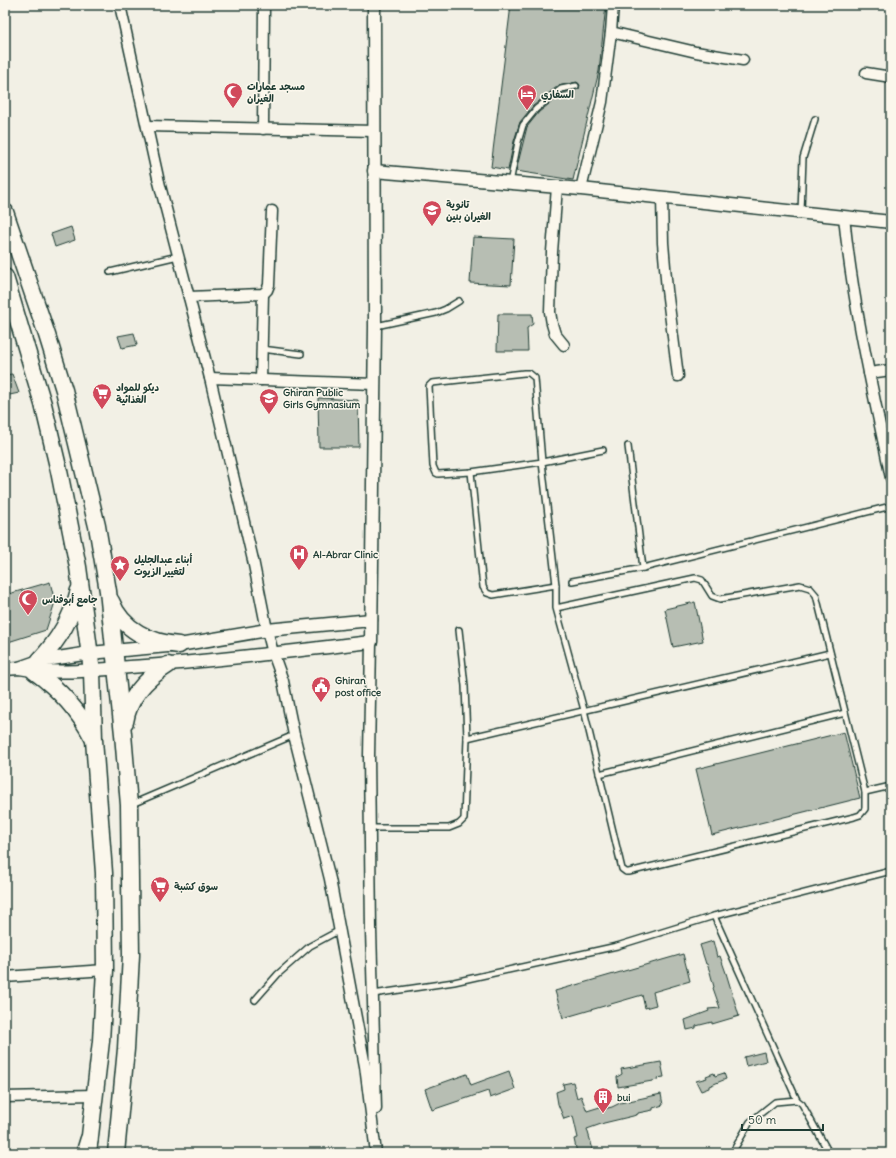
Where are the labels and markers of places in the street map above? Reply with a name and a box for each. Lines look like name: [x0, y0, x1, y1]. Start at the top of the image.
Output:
place label: مسجد عمارات الغيران: [247, 80, 305, 105]
mosque icon: مسجد عمارات الغيران: [222, 81, 244, 109]
hotel icon: السفاري: [516, 83, 538, 111]
place label: السفاري: [541, 88, 574, 103]
place label: تانوية الغيران بنين: [446, 198, 491, 223]
school or university icon: تانوية الغيران بنين: [421, 199, 443, 227]
place label: ديكو للمواد الغذائية: [116, 381, 159, 406]
supermarket icon: ديكو للمواد الغذائية: [91, 382, 113, 410]
place label: Ghiran Public Girls Gymnasium: [283, 386, 361, 411]
school or university icon: Ghiran Public Girls Gymnasium: [258, 387, 280, 415]
hospital icon: Al-Abrar Clinic: [288, 543, 310, 571]
place label: Al-Abrar Clinic: [313, 548, 378, 561]
place label: أبناء عبدالجليل لتغيير الزيوت: [134, 553, 192, 578]
place icon: أبناء عبدالجليل لتغيير الزيوت: [109, 554, 131, 582]
mosque icon: جامع أبوفناس: [17, 588, 39, 616]
place label: جامع أبوفناس: [42, 593, 98, 607]
place label: Ghiran post office: [335, 674, 382, 699]
public building icon: Ghiran post office: [310, 675, 332, 703]
supermarket icon: سوق كشبة: [149, 875, 171, 903]
place label: سوق كشبة: [174, 880, 219, 893]
building icon: bui: [592, 1086, 614, 1114]
place label: bui: [617, 1091, 631, 1104]

